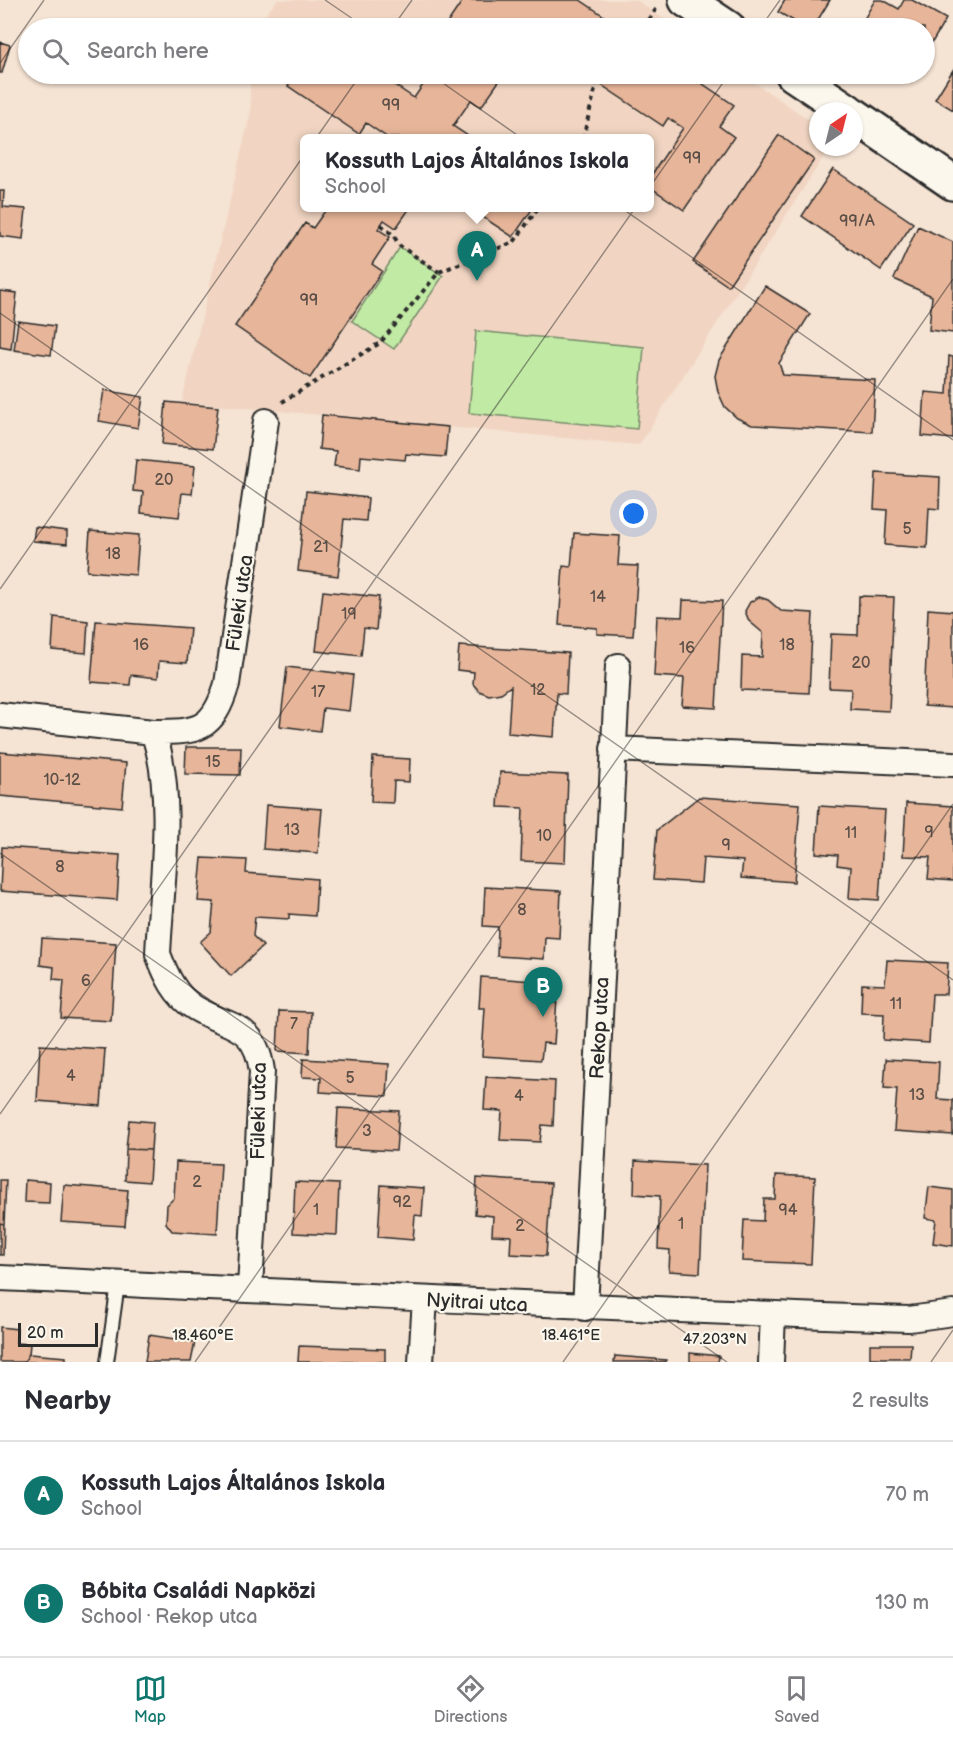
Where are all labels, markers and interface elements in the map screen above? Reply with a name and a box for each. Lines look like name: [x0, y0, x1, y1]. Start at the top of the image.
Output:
search box: [18, 18, 935, 84]
icon: search: [39, 35, 72, 68]
text: Search here: [87, 38, 209, 65]
house number: 99: [382, 96, 400, 115]
north arrow: [809, 102, 863, 156]
popup: [300, 134, 654, 212]
text: Kossuth Lajos Általános Iskola: [325, 148, 629, 175]
house number: 99: [683, 149, 701, 168]
text: School: [325, 175, 386, 199]
house number: 99/A: [839, 212, 875, 231]
pin: A: [458, 232, 496, 281]
house number: 99: [300, 291, 318, 310]
house number: 20: [155, 471, 173, 490]
your location: [619, 499, 648, 528]
house number: 5: [902, 520, 912, 539]
house number: 21: [313, 538, 329, 557]
house number: 18: [105, 545, 121, 564]
street label: Füleki utca: [221, 553, 259, 653]
house number: 14: [590, 588, 606, 607]
house number: 19: [341, 605, 357, 624]
house number: 16: [133, 636, 149, 655]
house number: 18: [779, 636, 795, 655]
house number: 16: [679, 639, 695, 658]
house number: 20: [852, 654, 870, 673]
house number: 12: [530, 681, 546, 700]
house number: 17: [311, 683, 325, 702]
house number: 15: [205, 753, 221, 772]
house number: 10-12: [43, 771, 81, 790]
house number: 13: [284, 821, 300, 840]
house number: 9: [924, 823, 934, 842]
house number: 11: [845, 824, 857, 843]
house number: 10: [536, 827, 552, 846]
house number: 9: [721, 836, 731, 855]
house number: 8: [55, 858, 65, 877]
house number: 8: [517, 901, 527, 920]
pin: B: [524, 968, 562, 1017]
house number: 6: [81, 972, 91, 991]
street label: Rekop utca: [585, 976, 615, 1080]
house number: 11: [890, 995, 902, 1014]
house number: 7: [290, 1015, 298, 1034]
street label: Füleki utca: [246, 1062, 272, 1160]
house number: 4: [66, 1067, 76, 1086]
house number: 5: [345, 1069, 355, 1088]
house number: 13: [909, 1086, 925, 1105]
house number: 4: [514, 1087, 524, 1106]
house number: 3: [362, 1122, 372, 1141]
house number: 2: [192, 1173, 202, 1192]
house number: 92: [393, 1193, 412, 1212]
house number: 1: [313, 1201, 319, 1220]
house number: 94: [778, 1201, 798, 1220]
house number: 1: [678, 1215, 684, 1234]
house number: 2: [515, 1217, 525, 1236]
street label: Nyitrai utca: [426, 1288, 528, 1318]
scale bar: [18, 1320, 98, 1348]
text: 20 m: [27, 1324, 63, 1343]
text: 18.460°E: [172, 1326, 234, 1345]
text: 18.461°E: [542, 1326, 600, 1345]
text: 47.203°N: [683, 1330, 747, 1349]
text: Nearby: [24, 1386, 111, 1417]
text: 2 results: [852, 1389, 929, 1413]
text: Kossuth Lajos Általános Iskola: [81, 1470, 385, 1497]
text: A: [37, 1483, 50, 1507]
text: 70 m: [885, 1483, 929, 1507]
text: School: [81, 1497, 142, 1521]
text: Bóbita Családi Napközi: [81, 1578, 316, 1605]
text: B: [36, 1591, 51, 1615]
text: 130 m: [875, 1591, 929, 1615]
text: School · Rekop utca: [81, 1605, 258, 1629]
tab: Map: [134, 1672, 167, 1727]
tab: Directions: [434, 1672, 507, 1727]
tab: Saved: [774, 1672, 819, 1727]

